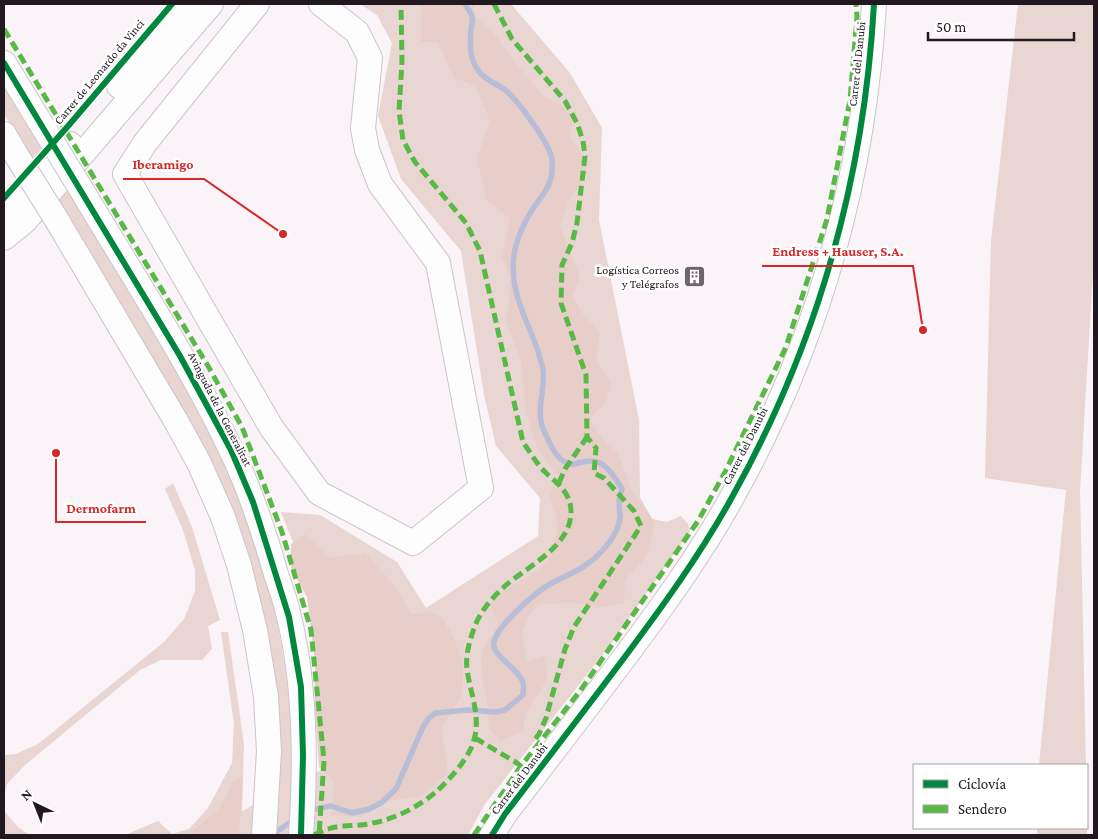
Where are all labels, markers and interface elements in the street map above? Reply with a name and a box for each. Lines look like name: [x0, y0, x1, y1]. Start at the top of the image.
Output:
scale bar: [928, 10, 1074, 42]
street label: Carrer de Leonardo da Vinci: [51, 17, 147, 127]
text: 50 m: [936, 19, 966, 35]
street label: Carrer del Danubi: [846, 21, 868, 107]
callout: Iberamigo: [123, 150, 204, 179]
text: Iberamigo: [132, 156, 194, 172]
callout: Endress + Hauser, S.A.: [762, 237, 913, 266]
text: Endress + Hauser, S.A.: [772, 243, 904, 260]
place label: Logística Correos y Telégrafos: [596, 263, 679, 291]
building icon: Logística Correos y Telégrafos: [683, 265, 707, 289]
street label: Avinguda de la Generalitat: [185, 349, 255, 470]
street label: Carrer del Danubi: [719, 405, 771, 487]
callout: Dermofarm: [56, 493, 146, 522]
text: Dermofarm: [66, 500, 136, 516]
street label: Carrer del Danubi: [488, 741, 550, 817]
legend: [913, 764, 1088, 829]
text: Ciclovía: [958, 776, 1006, 792]
north arrow: [10, 779, 60, 829]
text: N: [17, 785, 35, 804]
text: Sendero: [958, 801, 1007, 817]

